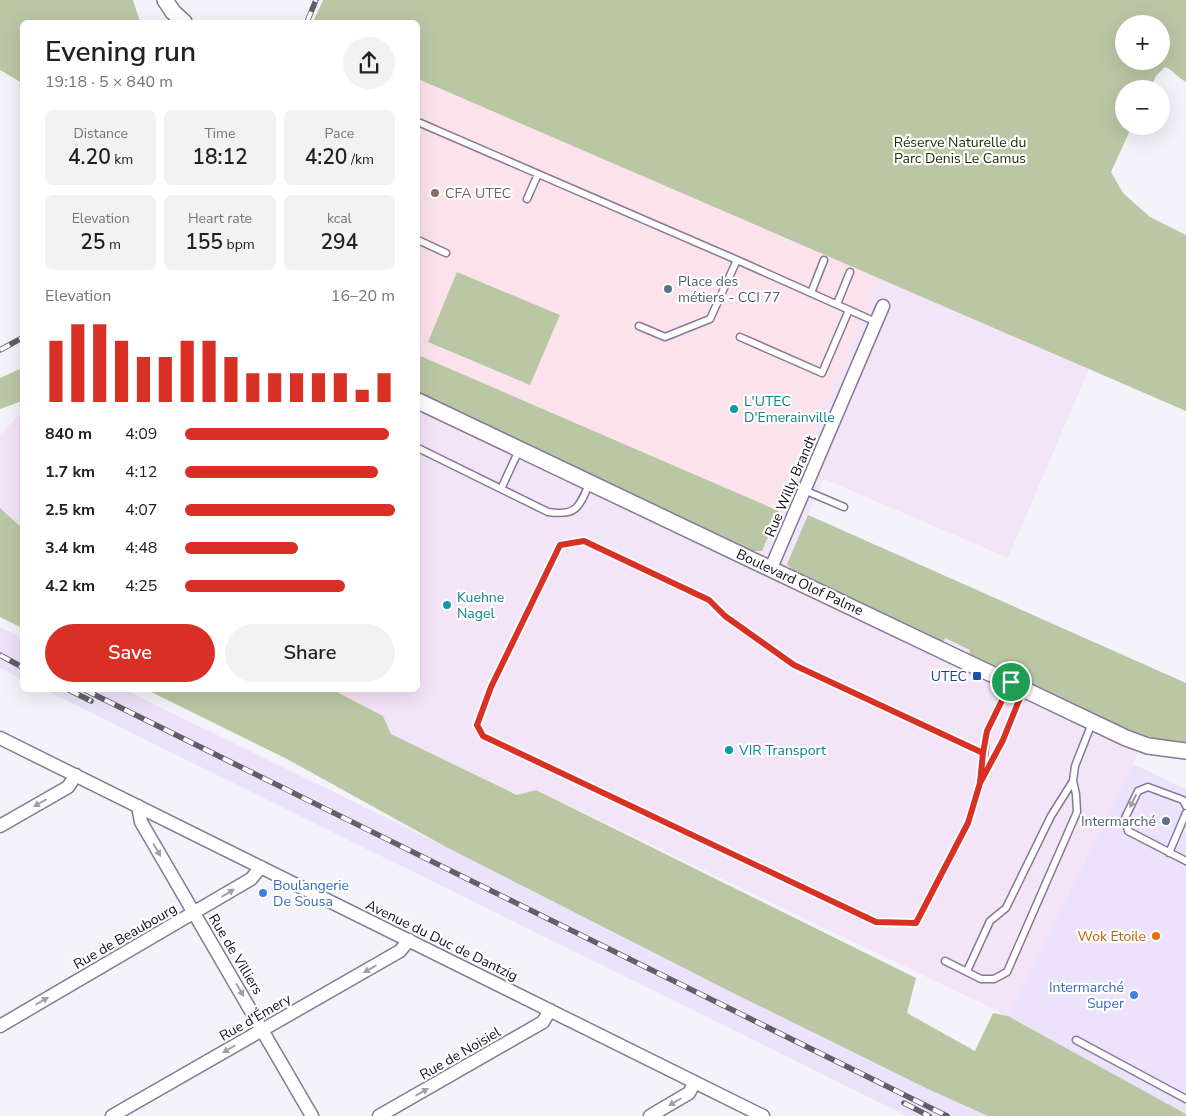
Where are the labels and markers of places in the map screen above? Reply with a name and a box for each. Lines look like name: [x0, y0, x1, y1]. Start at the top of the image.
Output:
place label: CFA UTEC: [445, 184, 511, 203]
marker: CFA UTEC: [429, 187, 441, 199]
place label: Place des métiers - CCI 77: [678, 272, 780, 307]
marker: Place des métiers - CCI 77: [662, 283, 674, 295]
place label: L'UTEC D'Emerainville: [744, 392, 835, 427]
marker: L'UTEC D'Emerainville: [728, 403, 740, 415]
place label: Kuehne Nagel: [457, 588, 504, 623]
marker: Kuehne Nagel: [441, 599, 453, 611]
pin: [990, 661, 1032, 703]
place label: UTEC: [931, 667, 967, 686]
marker: UTEC: [971, 670, 983, 682]
place label: VIR Transport: [738, 741, 826, 760]
marker: VIR Transport: [723, 744, 735, 756]
place label: Intermarché: [1081, 812, 1156, 831]
marker: Intermarché: [1160, 815, 1172, 827]
place label: Boulangerie De Sousa: [273, 876, 349, 911]
marker: Boulangerie De Sousa: [257, 887, 269, 899]
place label: Wok Etoile: [1078, 927, 1146, 946]
marker: Wok Etoile: [1150, 930, 1162, 942]
place label: Intermarché Super: [1049, 978, 1124, 1013]
marker: Intermarché Super: [1128, 989, 1140, 1001]

